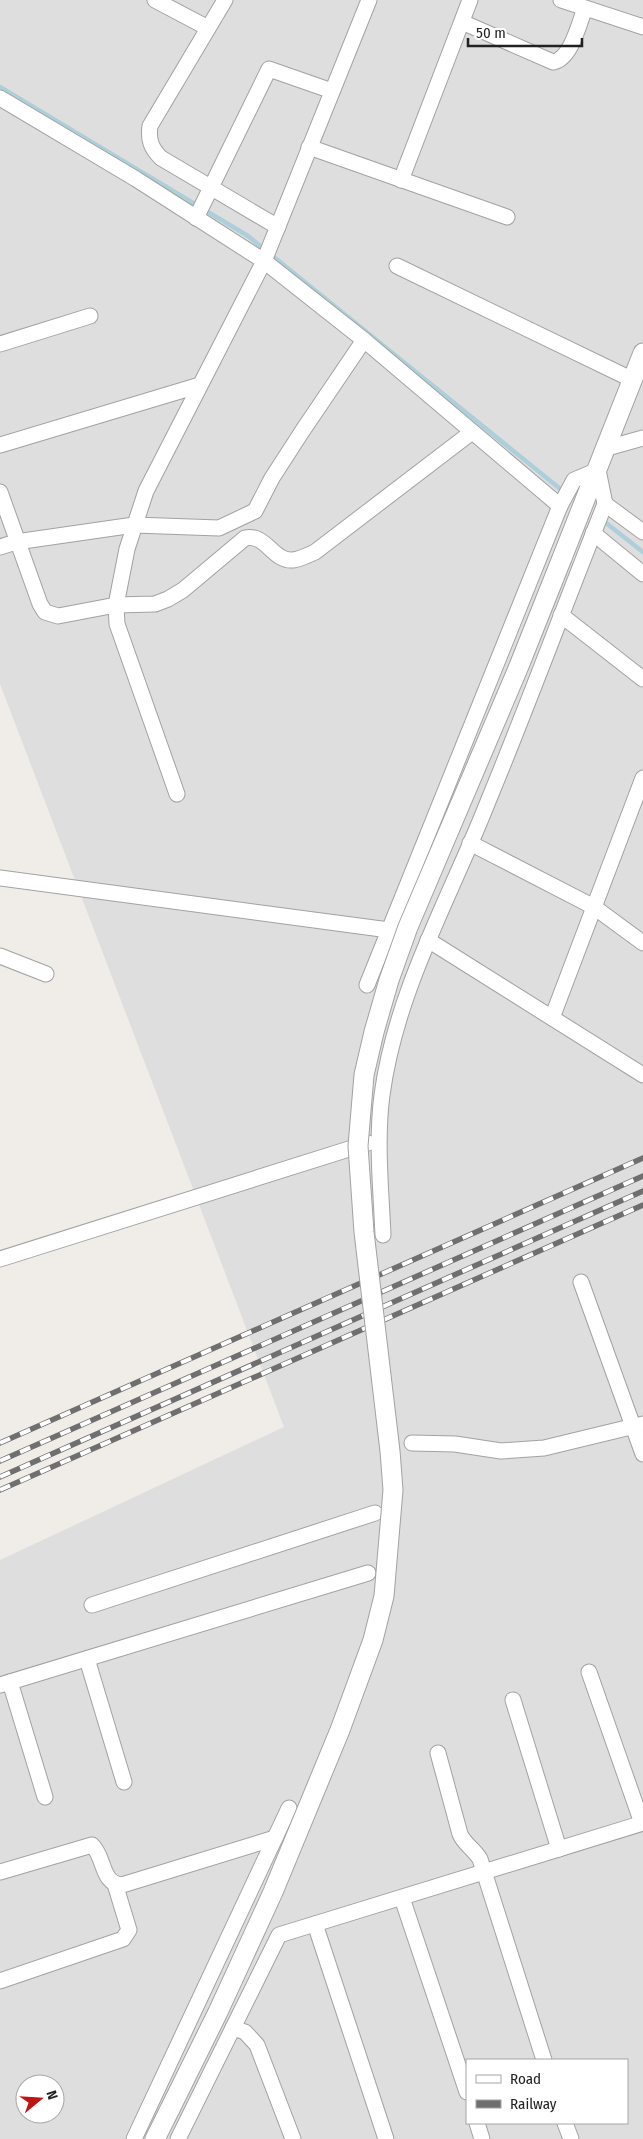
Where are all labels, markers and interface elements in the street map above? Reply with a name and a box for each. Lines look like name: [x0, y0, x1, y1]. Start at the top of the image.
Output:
scale bar: [468, 15, 582, 47]
text: 50 m: [476, 24, 506, 42]
legend: [466, 2059, 628, 2124]
text: Road: [510, 2070, 541, 2088]
north arrow: [15, 2074, 65, 2124]
text: N: [43, 2089, 61, 2102]
text: Railway: [510, 2095, 557, 2113]

